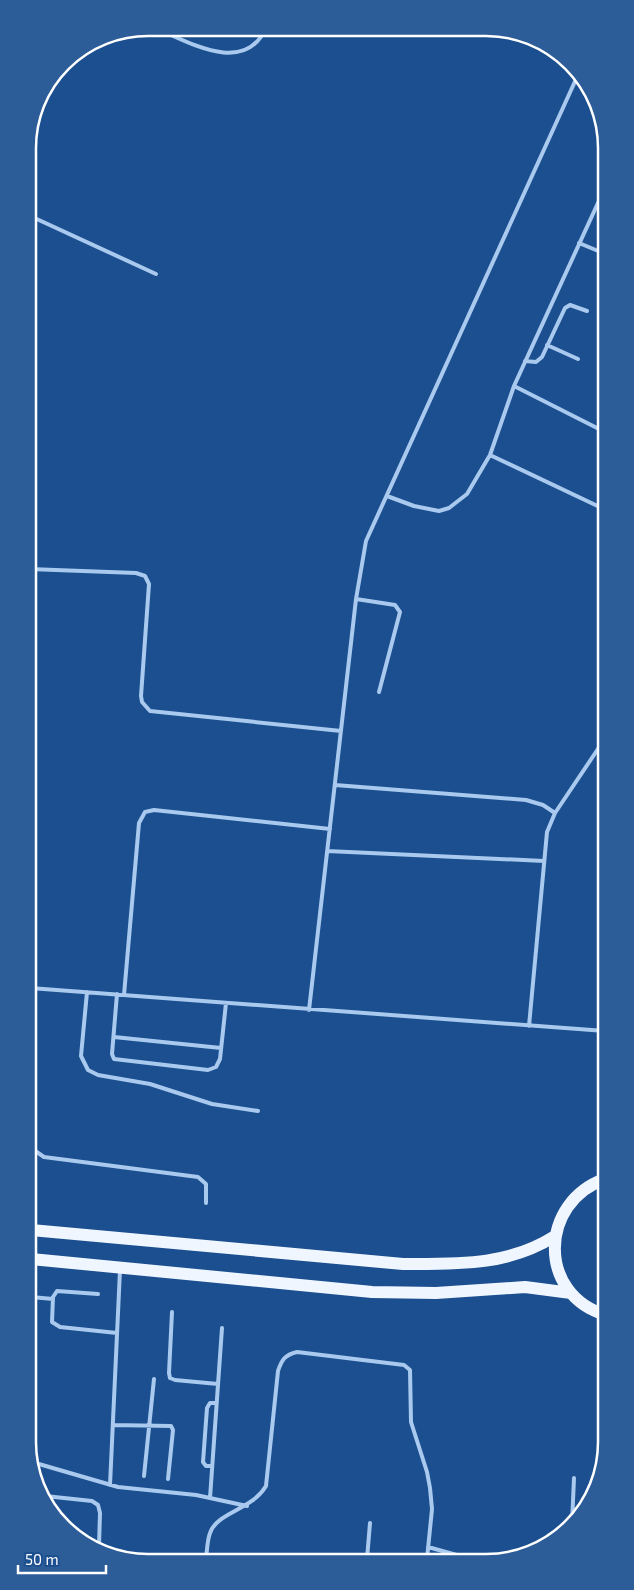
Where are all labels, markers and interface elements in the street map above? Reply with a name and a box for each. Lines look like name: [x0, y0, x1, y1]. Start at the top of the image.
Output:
scale bar: [18, 1542, 105, 1574]
text: 50 m: [25, 1550, 59, 1568]

